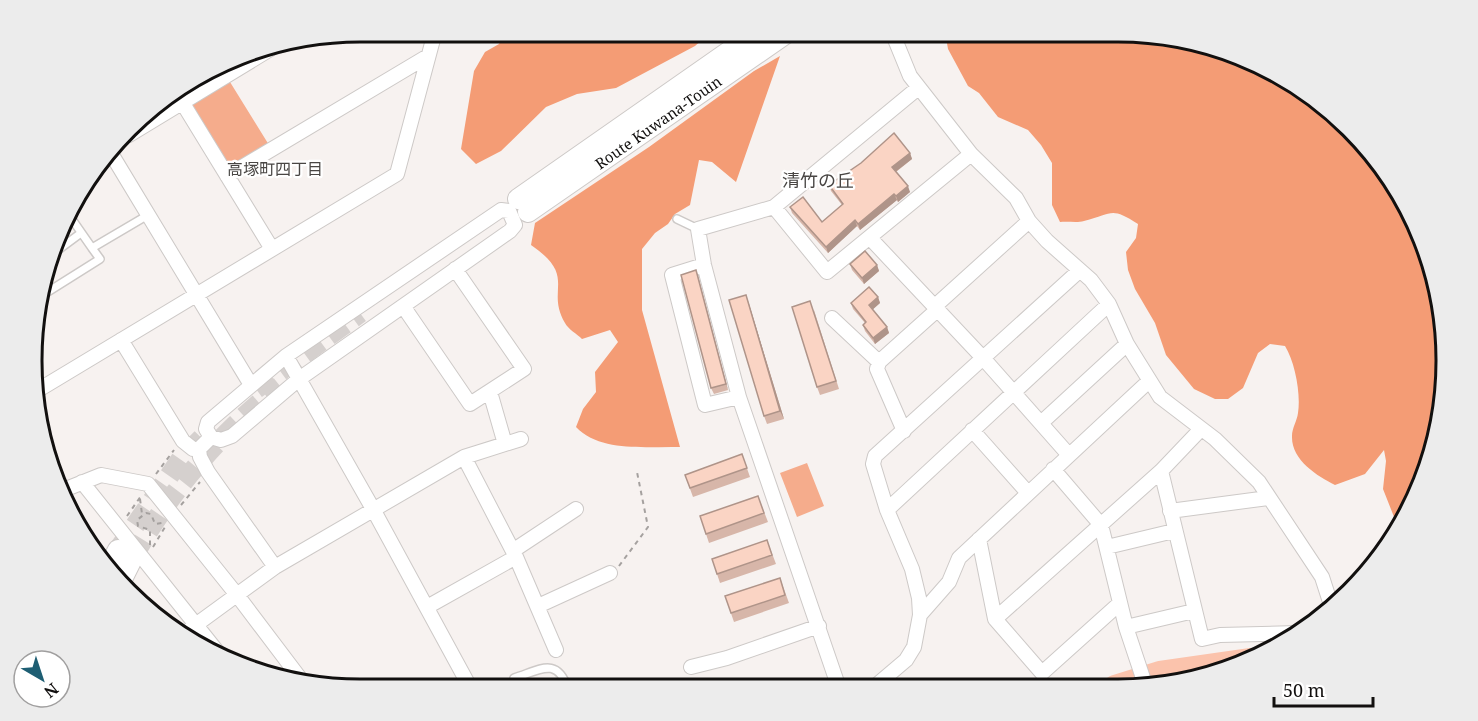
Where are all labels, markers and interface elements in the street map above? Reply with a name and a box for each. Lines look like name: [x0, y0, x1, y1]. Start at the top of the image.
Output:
street label: Route Kuwana-Touin: [591, 71, 726, 173]
district label: 高塚町四丁目: [227, 158, 323, 180]
district label: 清竹の丘: [782, 168, 854, 192]
north arrow: [12, 649, 72, 709]
scale bar: [1274, 670, 1373, 708]
text: N: [39, 678, 63, 703]
text: 50 m: [1283, 678, 1325, 702]

